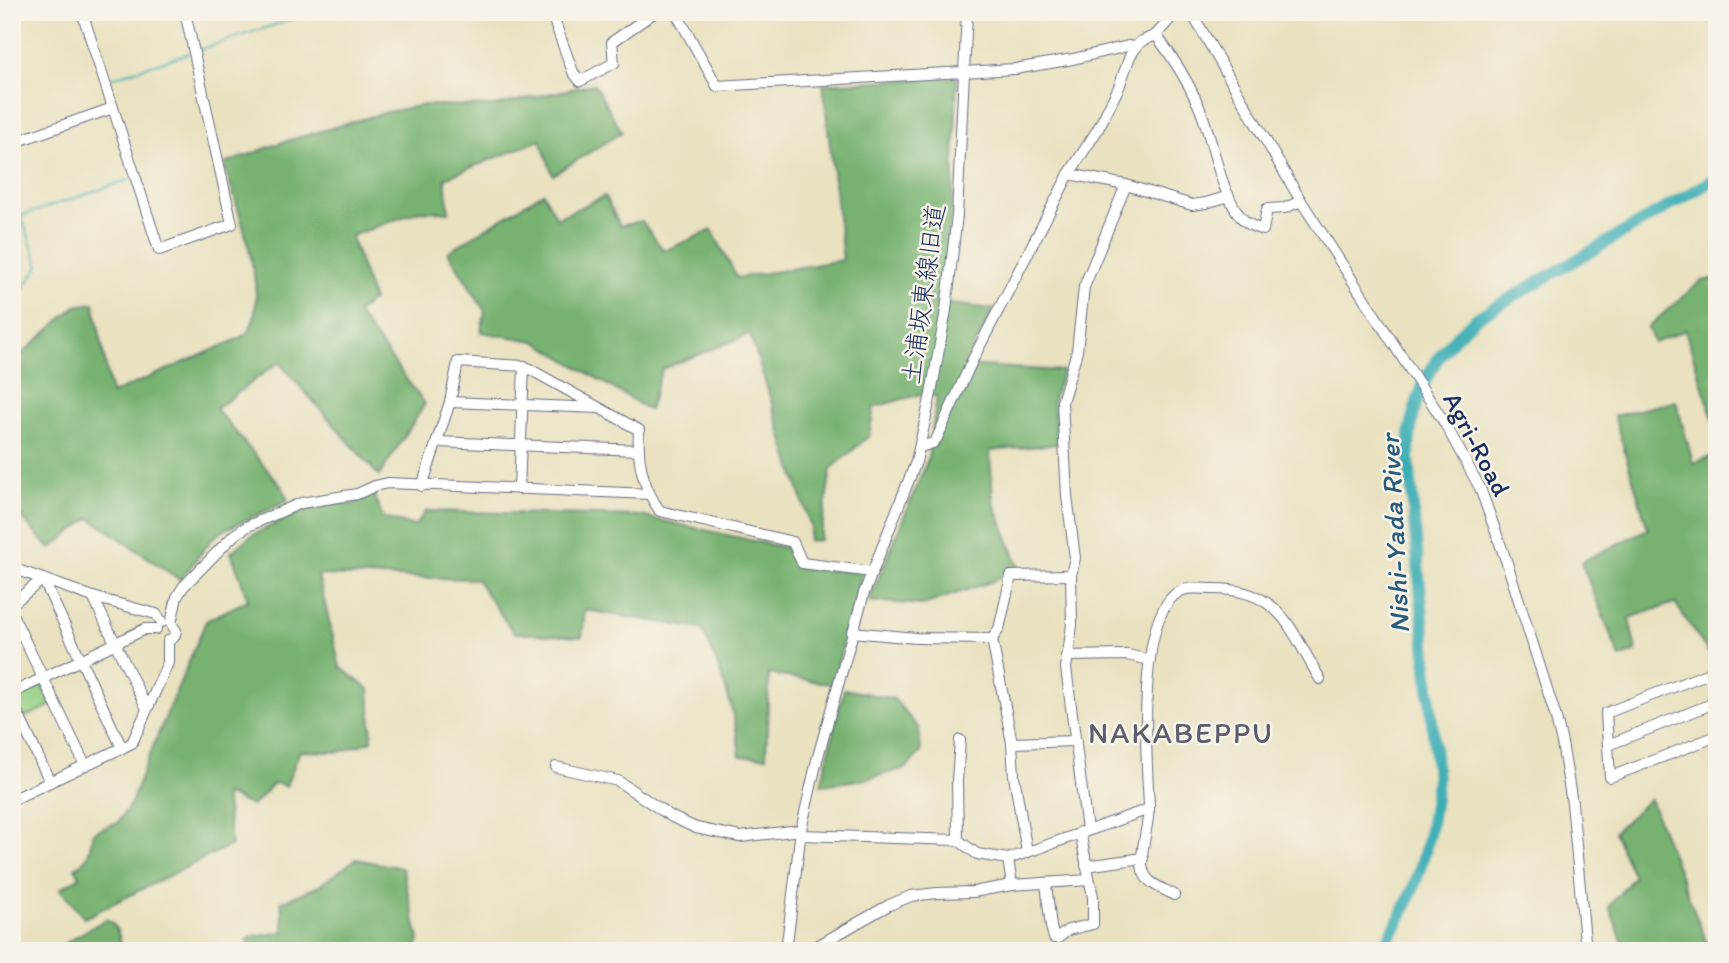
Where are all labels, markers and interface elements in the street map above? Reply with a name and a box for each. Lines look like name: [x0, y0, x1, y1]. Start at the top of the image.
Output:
street label: 土浦坂東線旧道: [894, 202, 952, 386]
street label: Agri-Road: [1436, 386, 1518, 502]
water label: Nishi-Yada River: [1372, 430, 1416, 634]
district label: NAKABEPPU: [1088, 714, 1274, 751]

